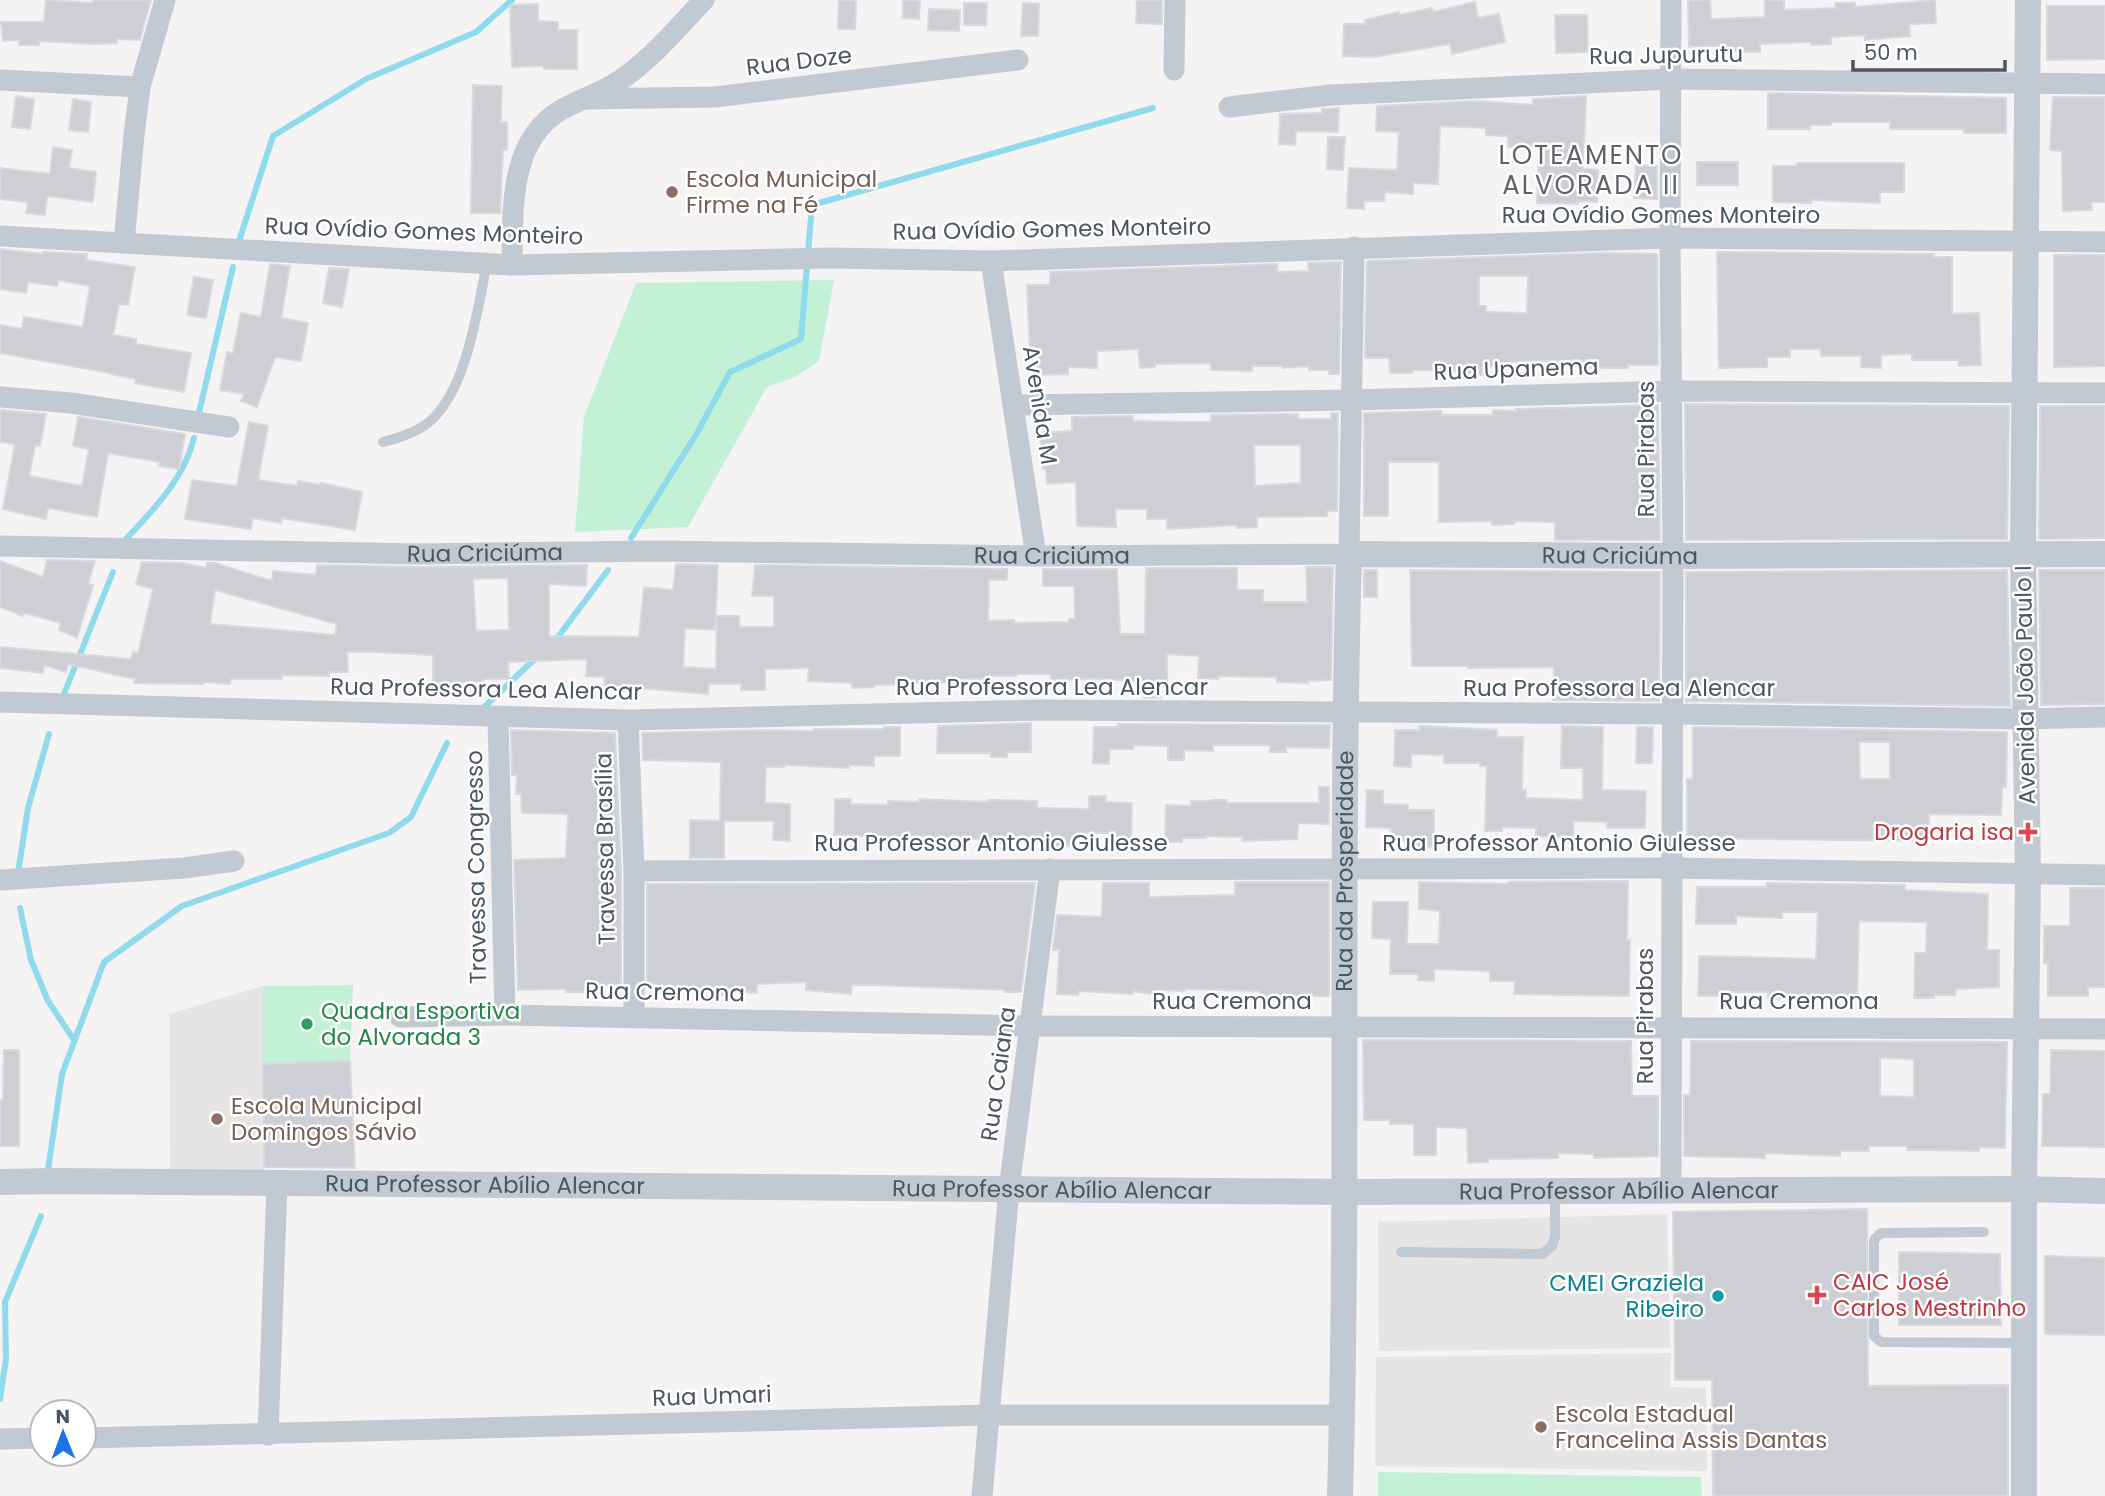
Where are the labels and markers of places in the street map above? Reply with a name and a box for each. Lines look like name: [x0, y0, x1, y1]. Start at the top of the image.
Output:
place label: Escola Municipal Firme na Fé: [686, 163, 877, 221]
marker: Escola Municipal Firme na Fé: [664, 184, 680, 200]
place label: Drogaria isa: [1874, 816, 2014, 848]
marker: Drogaria isa: [2020, 824, 2036, 840]
place label: Quadra Esportiva do Alvorada 3: [321, 995, 520, 1053]
marker: Quadra Esportiva do Alvorada 3: [299, 1016, 315, 1032]
place label: Escola Municipal Domingos Sávio: [231, 1090, 422, 1148]
marker: Escola Municipal Domingos Sávio: [209, 1111, 225, 1127]
place label: CAIC José Carlos Mestrinho: [1833, 1266, 2026, 1324]
place label: CMEI Graziela Ribeiro: [1549, 1267, 1704, 1325]
marker: CAIC José Carlos Mestrinho: [1807, 1285, 1827, 1305]
marker: CMEI Graziela Ribeiro: [1710, 1288, 1726, 1304]
place label: Escola Estadual Francelina Assis Dantas: [1555, 1398, 1827, 1456]
marker: Escola Estadual Francelina Assis Dantas: [1533, 1419, 1549, 1435]

